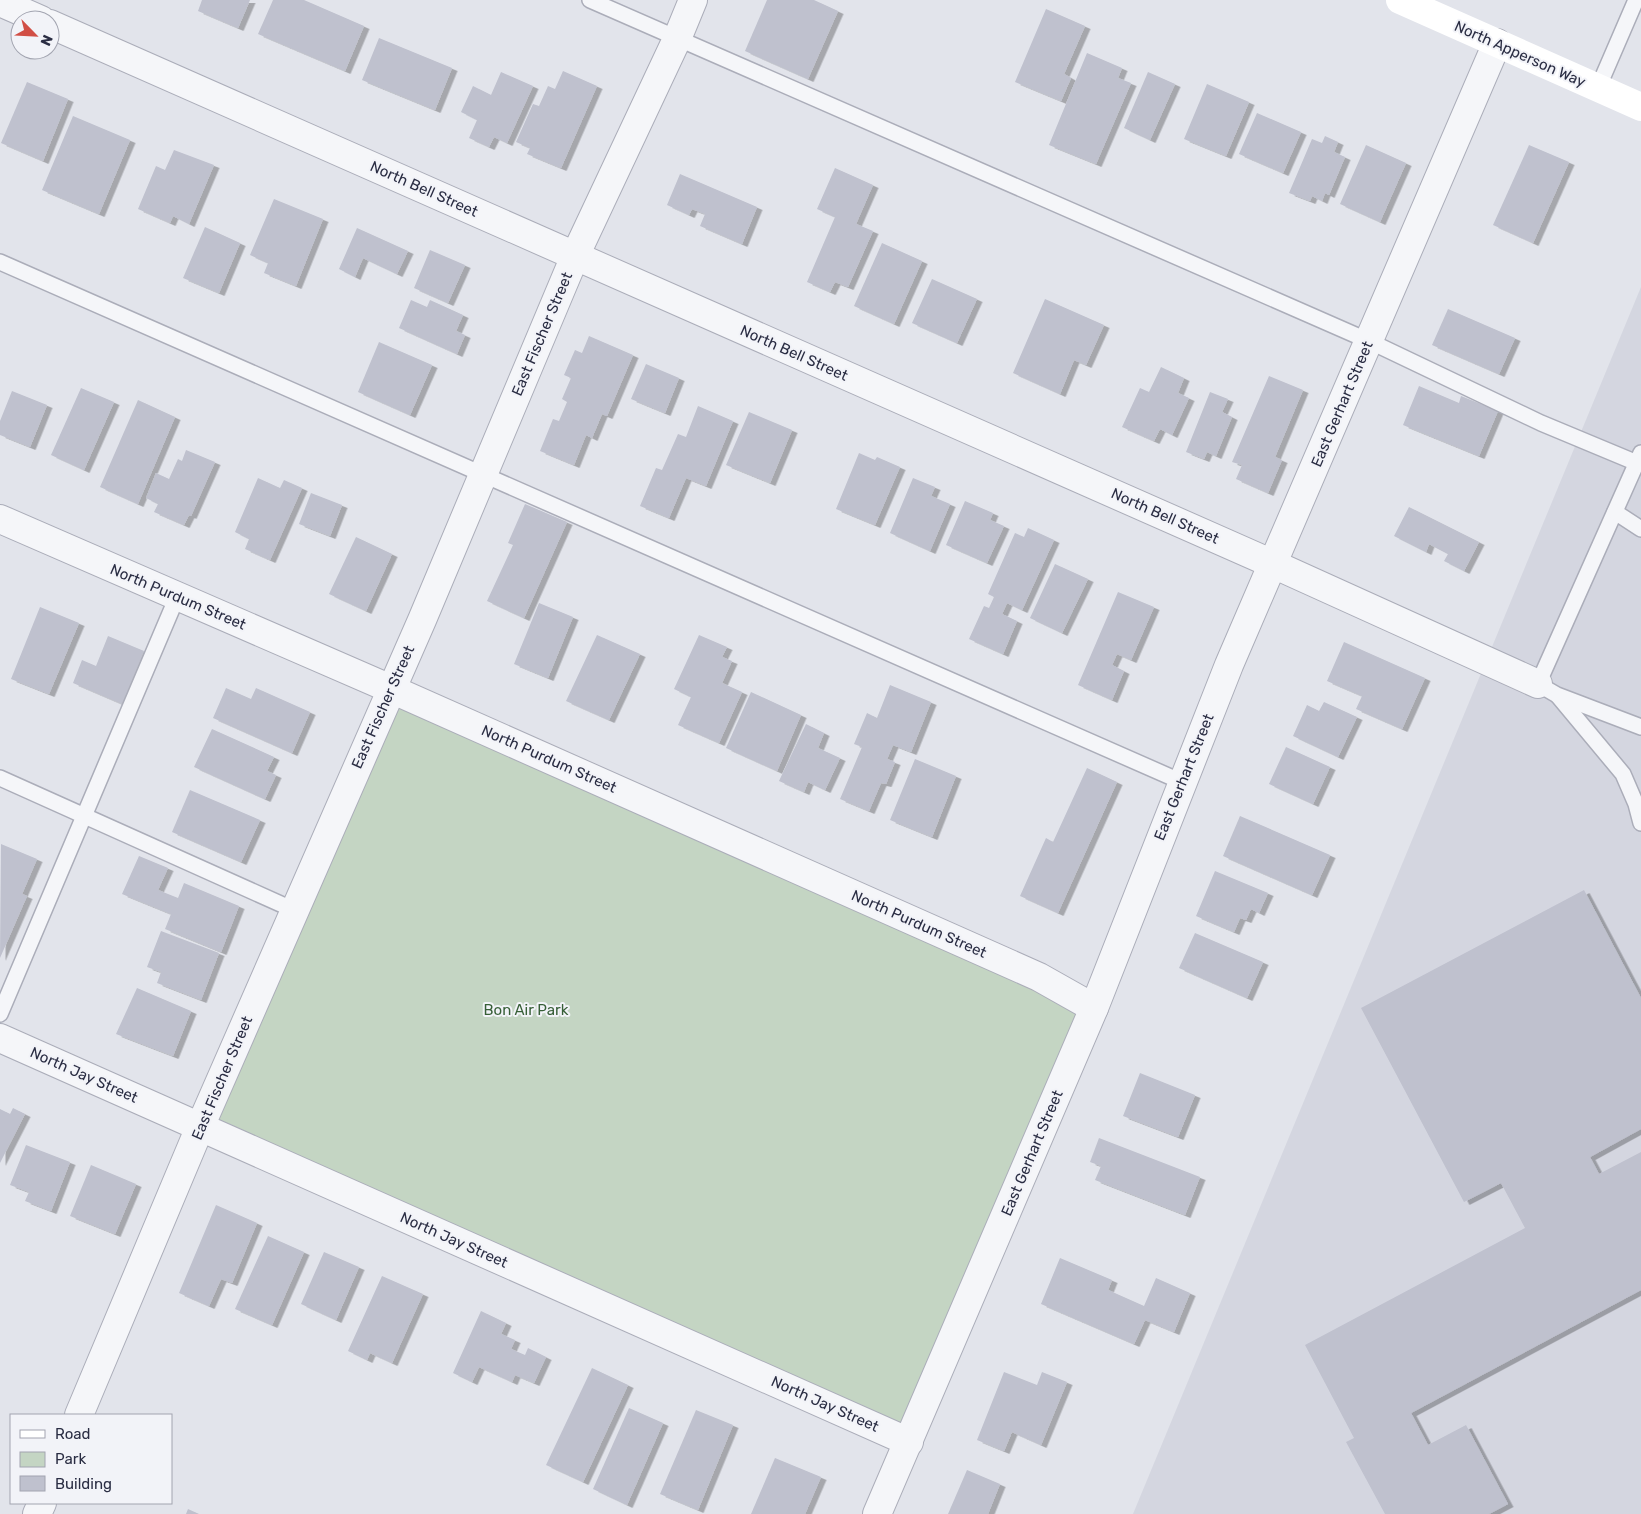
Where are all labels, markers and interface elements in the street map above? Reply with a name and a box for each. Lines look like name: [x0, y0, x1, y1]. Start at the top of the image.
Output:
north arrow: [10, 10, 60, 60]
street label: North Apperson Way: [1452, 17, 1588, 91]
text: N: [37, 32, 56, 48]
street label: North Bell Street: [367, 157, 481, 221]
street label: East Fischer Street: [508, 269, 576, 399]
street label: North Bell Street: [737, 321, 851, 385]
street label: East Gerhart Street: [1307, 338, 1377, 470]
street label: North Bell Street: [1108, 484, 1222, 548]
street label: North Purdum Street: [107, 560, 249, 634]
street label: East Fischer Street: [348, 643, 418, 771]
street label: East Gerhart Street: [1150, 711, 1218, 843]
street label: North Purdum Street: [479, 721, 619, 797]
street label: North Purdum Street: [849, 886, 989, 962]
park label: Bon Air Park: [484, 1001, 569, 1019]
street label: East Fischer Street: [188, 1013, 256, 1143]
street label: North Jay Street: [27, 1043, 141, 1107]
street label: East Gerhart Street: [997, 1087, 1067, 1219]
street label: North Jay Street: [397, 1208, 511, 1272]
street label: North Jay Street: [768, 1372, 882, 1436]
legend: [10, 1414, 172, 1504]
text: Road: [55, 1425, 91, 1443]
text: Park: [55, 1450, 86, 1468]
text: Building: [55, 1475, 112, 1493]

